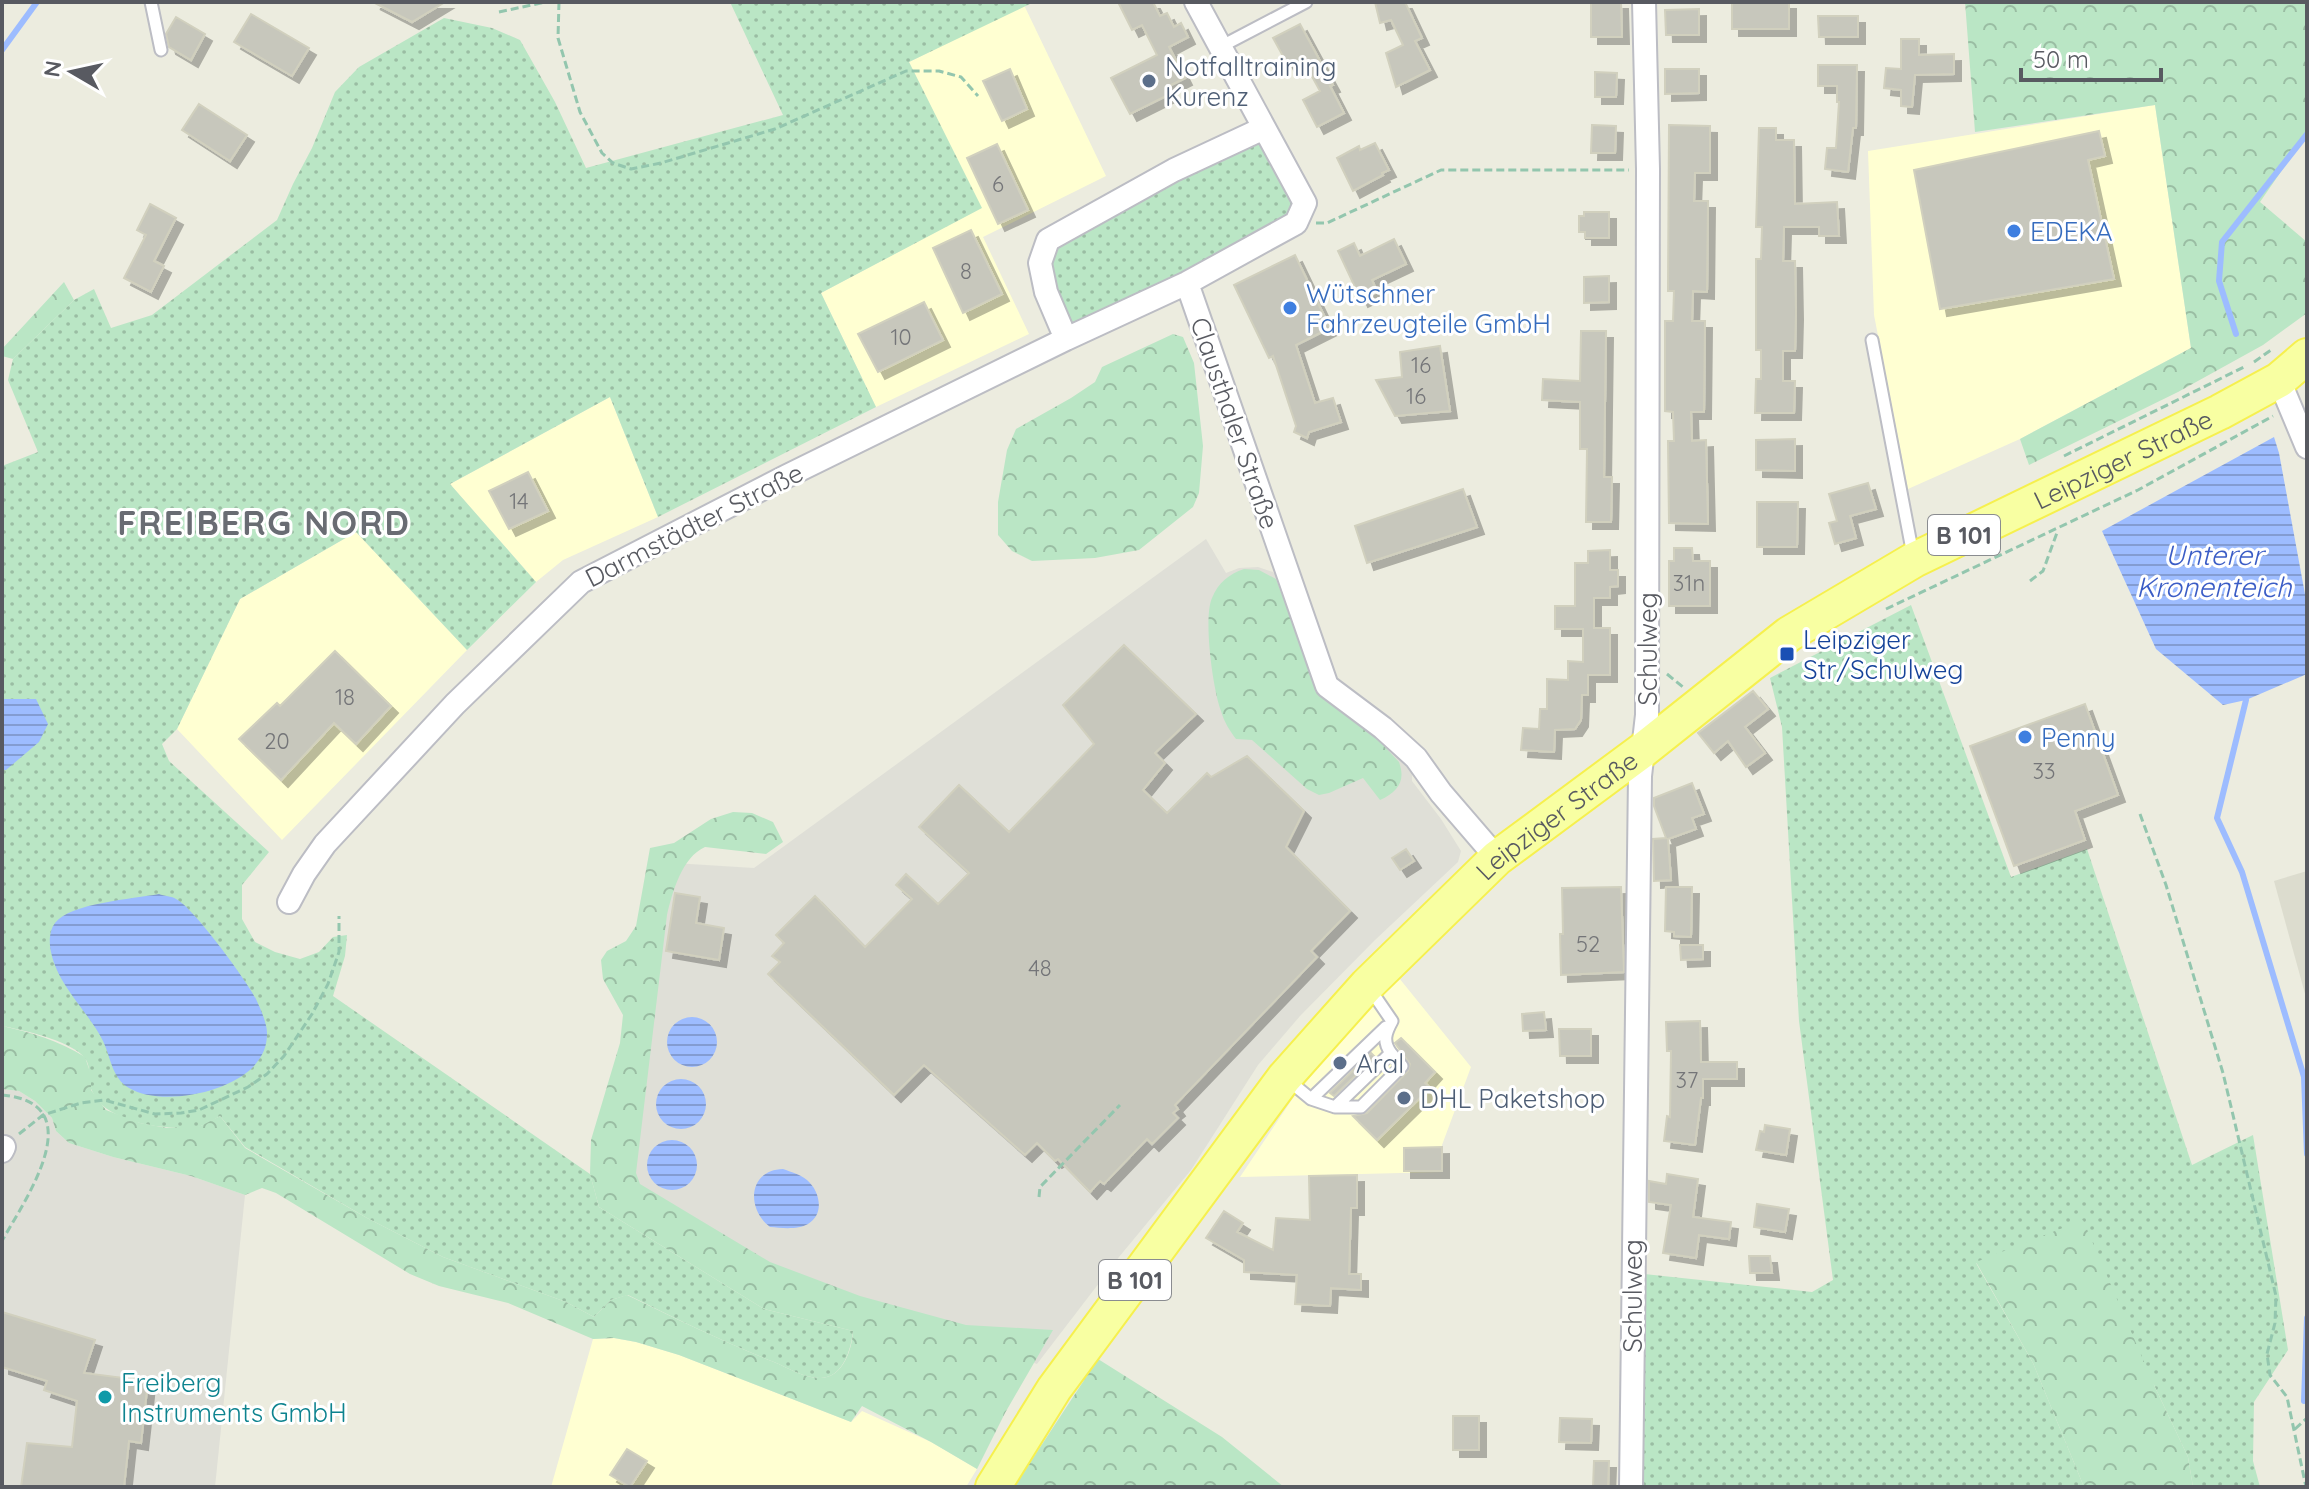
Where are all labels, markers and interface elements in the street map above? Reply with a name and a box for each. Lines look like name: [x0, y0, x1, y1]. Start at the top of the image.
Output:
north arrow: [32, 32, 112, 112]
scale bar: [2021, 32, 2161, 82]
text: 50 m: [2033, 44, 2089, 74]
place label: Notfalltraining Kurenz: [1165, 50, 1336, 113]
text: N: [37, 59, 67, 79]
marker: Notfalltraining Kurenz: [1140, 72, 1158, 90]
house number: 6: [992, 170, 1004, 198]
place label: EDEKA: [2030, 215, 2113, 248]
marker: EDEKA: [2005, 222, 2023, 240]
house number: 8: [960, 257, 972, 285]
place label: Wütschner Fahrzeugteile GmbH: [1306, 277, 1551, 340]
marker: Wütschner Fahrzeugteile GmbH: [1281, 299, 1299, 317]
street label: Clausthaler Straße: [1183, 313, 1287, 533]
house number: 10: [890, 323, 912, 351]
house number: 16: [1411, 351, 1431, 379]
house number: 16: [1406, 382, 1426, 410]
street label: Leipziger Straße: [2028, 402, 2218, 516]
street label: Darmstädter Straße: [579, 456, 809, 594]
house number: 14: [509, 487, 529, 515]
district label: FREIBERG NORD: [117, 501, 411, 544]
road number: B 101: [1928, 515, 2000, 555]
water label: Unterer Kronenteich: [2136, 537, 2293, 604]
house number: 31n: [1673, 569, 1705, 597]
street label: Schulweg: [1631, 592, 1664, 706]
place label: Leipziger Str/Schulweg: [1803, 623, 1964, 686]
marker: Leipziger Str/Schulweg: [1778, 645, 1796, 663]
house number: 18: [335, 683, 355, 711]
place label: Penny: [2041, 721, 2116, 754]
house number: 20: [264, 727, 290, 755]
marker: Penny: [2016, 728, 2034, 746]
street label: Leipziger Straße: [1468, 743, 1644, 887]
house number: 33: [2032, 757, 2056, 785]
house number: 52: [1576, 930, 1600, 958]
house number: 48: [1028, 954, 1052, 982]
place label: Aral: [1356, 1047, 1404, 1080]
marker: Aral: [1331, 1054, 1349, 1072]
house number: 37: [1676, 1066, 1698, 1094]
place label: DHL Paketshop: [1420, 1082, 1605, 1115]
marker: DHL Paketshop: [1395, 1089, 1413, 1107]
street label: Schulweg: [1616, 1239, 1649, 1353]
road number: B 101: [1099, 1260, 1171, 1300]
place label: Freiberg Instruments GmbH: [121, 1366, 347, 1429]
marker: Freiberg Instruments GmbH: [96, 1388, 114, 1406]

